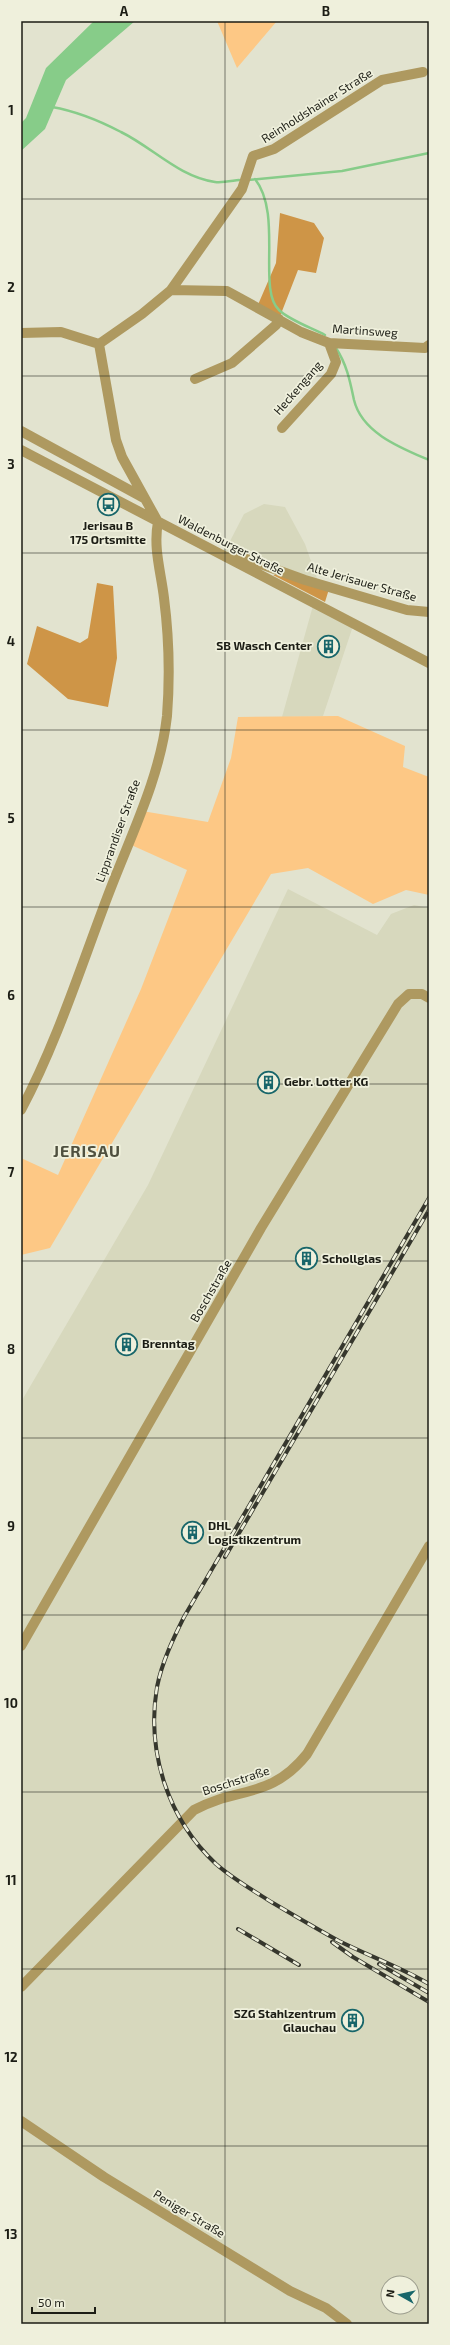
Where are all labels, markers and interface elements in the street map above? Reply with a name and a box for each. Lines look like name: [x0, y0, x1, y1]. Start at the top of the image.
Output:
text: A: [120, 3, 129, 19]
text: B: [322, 3, 330, 19]
street label: Reinholdshainer Straße: [258, 65, 375, 145]
text: 1: [8, 102, 14, 118]
text: 2: [7, 279, 15, 295]
street label: Martinsweg: [332, 321, 399, 339]
street label: Heckengang: [270, 357, 325, 417]
text: 3: [7, 456, 15, 472]
bus stop icon: Jerisau B 175 Ortsmitte: [95, 492, 121, 518]
street label: Waldenburger Straße: [176, 511, 287, 577]
place label: Jerisau B 175 Ortsmitte: [70, 518, 146, 546]
street label: Alte Jerisauer Straße: [306, 559, 419, 603]
text: 4: [7, 633, 15, 649]
building icon: SB Wasch Center: [315, 633, 341, 659]
place label: SB Wasch Center: [216, 638, 312, 652]
street label: Lipprandiser Straße: [92, 777, 142, 884]
text: 5: [7, 810, 15, 826]
text: 6: [7, 987, 15, 1003]
building icon: Gebr. Lotter KG: [255, 1069, 281, 1095]
place label: Gebr. Lotter KG: [284, 1074, 369, 1088]
district label: JERISAU: [53, 1141, 121, 1160]
text: 7: [8, 1164, 15, 1180]
building icon: Schollglas: [293, 1246, 319, 1272]
place label: Schollglas: [322, 1251, 381, 1265]
street label: Boschstraße: [187, 1257, 234, 1324]
building icon: Brenntag: [114, 1331, 140, 1357]
place label: Brenntag: [142, 1336, 195, 1350]
text: 8: [7, 1341, 15, 1357]
text: 9: [7, 1518, 15, 1534]
place label: DHL Logistikzentrum: [208, 1518, 301, 1546]
building icon: DHL Logistikzentrum: [180, 1520, 206, 1546]
text: 10: [4, 1695, 18, 1711]
street label: Boschstraße: [200, 1763, 271, 1797]
text: 11: [5, 1872, 17, 1888]
place label: SZG Stahlzentrum Glauchau: [234, 2006, 336, 2034]
building icon: SZG Stahlzentrum Glauchau: [339, 2008, 365, 2034]
text: 12: [4, 2049, 18, 2065]
street label: Peniger Straße: [151, 2186, 228, 2240]
text: 13: [5, 2226, 18, 2242]
north arrow: [380, 2275, 420, 2315]
scale bar: [32, 2289, 95, 2315]
text: N: [383, 2289, 397, 2298]
text: 50 m: [38, 2295, 65, 2309]

